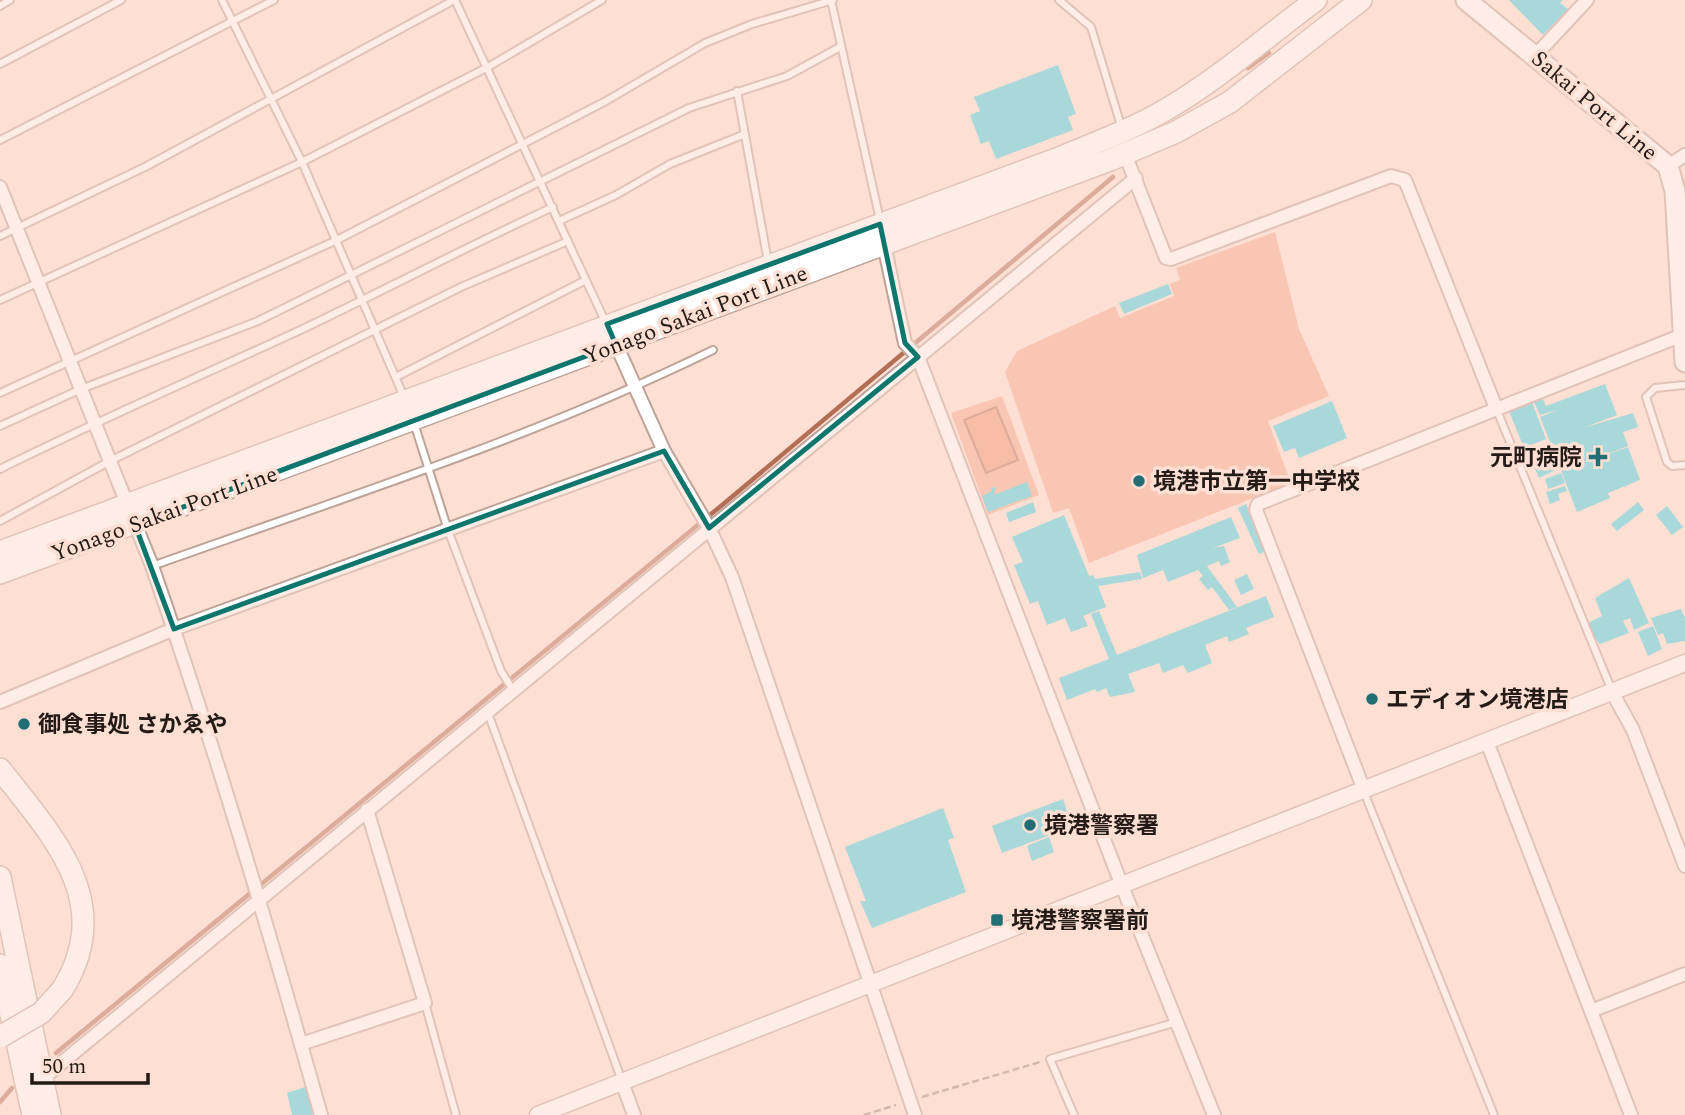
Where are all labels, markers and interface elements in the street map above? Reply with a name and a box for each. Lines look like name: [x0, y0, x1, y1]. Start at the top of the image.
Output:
street label: Sakai Port Line: [1523, 42, 1665, 170]
street label: Yonago Sakai Port Line: [578, 256, 813, 374]
place label: 元町病院: [1490, 441, 1582, 476]
marker: 元町病院: [1588, 447, 1608, 467]
street label: Yonago Sakai Port Line: [46, 457, 283, 572]
place label: 境港市立第一中学校: [1153, 465, 1360, 500]
marker: 境港市立第一中学校: [1131, 473, 1147, 489]
place label: エディオン境港店: [1386, 683, 1568, 718]
marker: エディオン境港店: [1364, 691, 1380, 707]
place label: 御食事処 さかゑや: [38, 708, 228, 743]
marker: 御食事処 さかゑや: [16, 716, 32, 732]
place label: 境港警察署: [1044, 809, 1159, 844]
marker: 境港警察署: [1022, 817, 1038, 833]
place label: 境港警察署前: [1011, 904, 1149, 939]
marker: 境港警察署前: [989, 912, 1005, 928]
scale bar: [32, 1042, 147, 1086]
text: 50 m: [42, 1051, 86, 1083]

